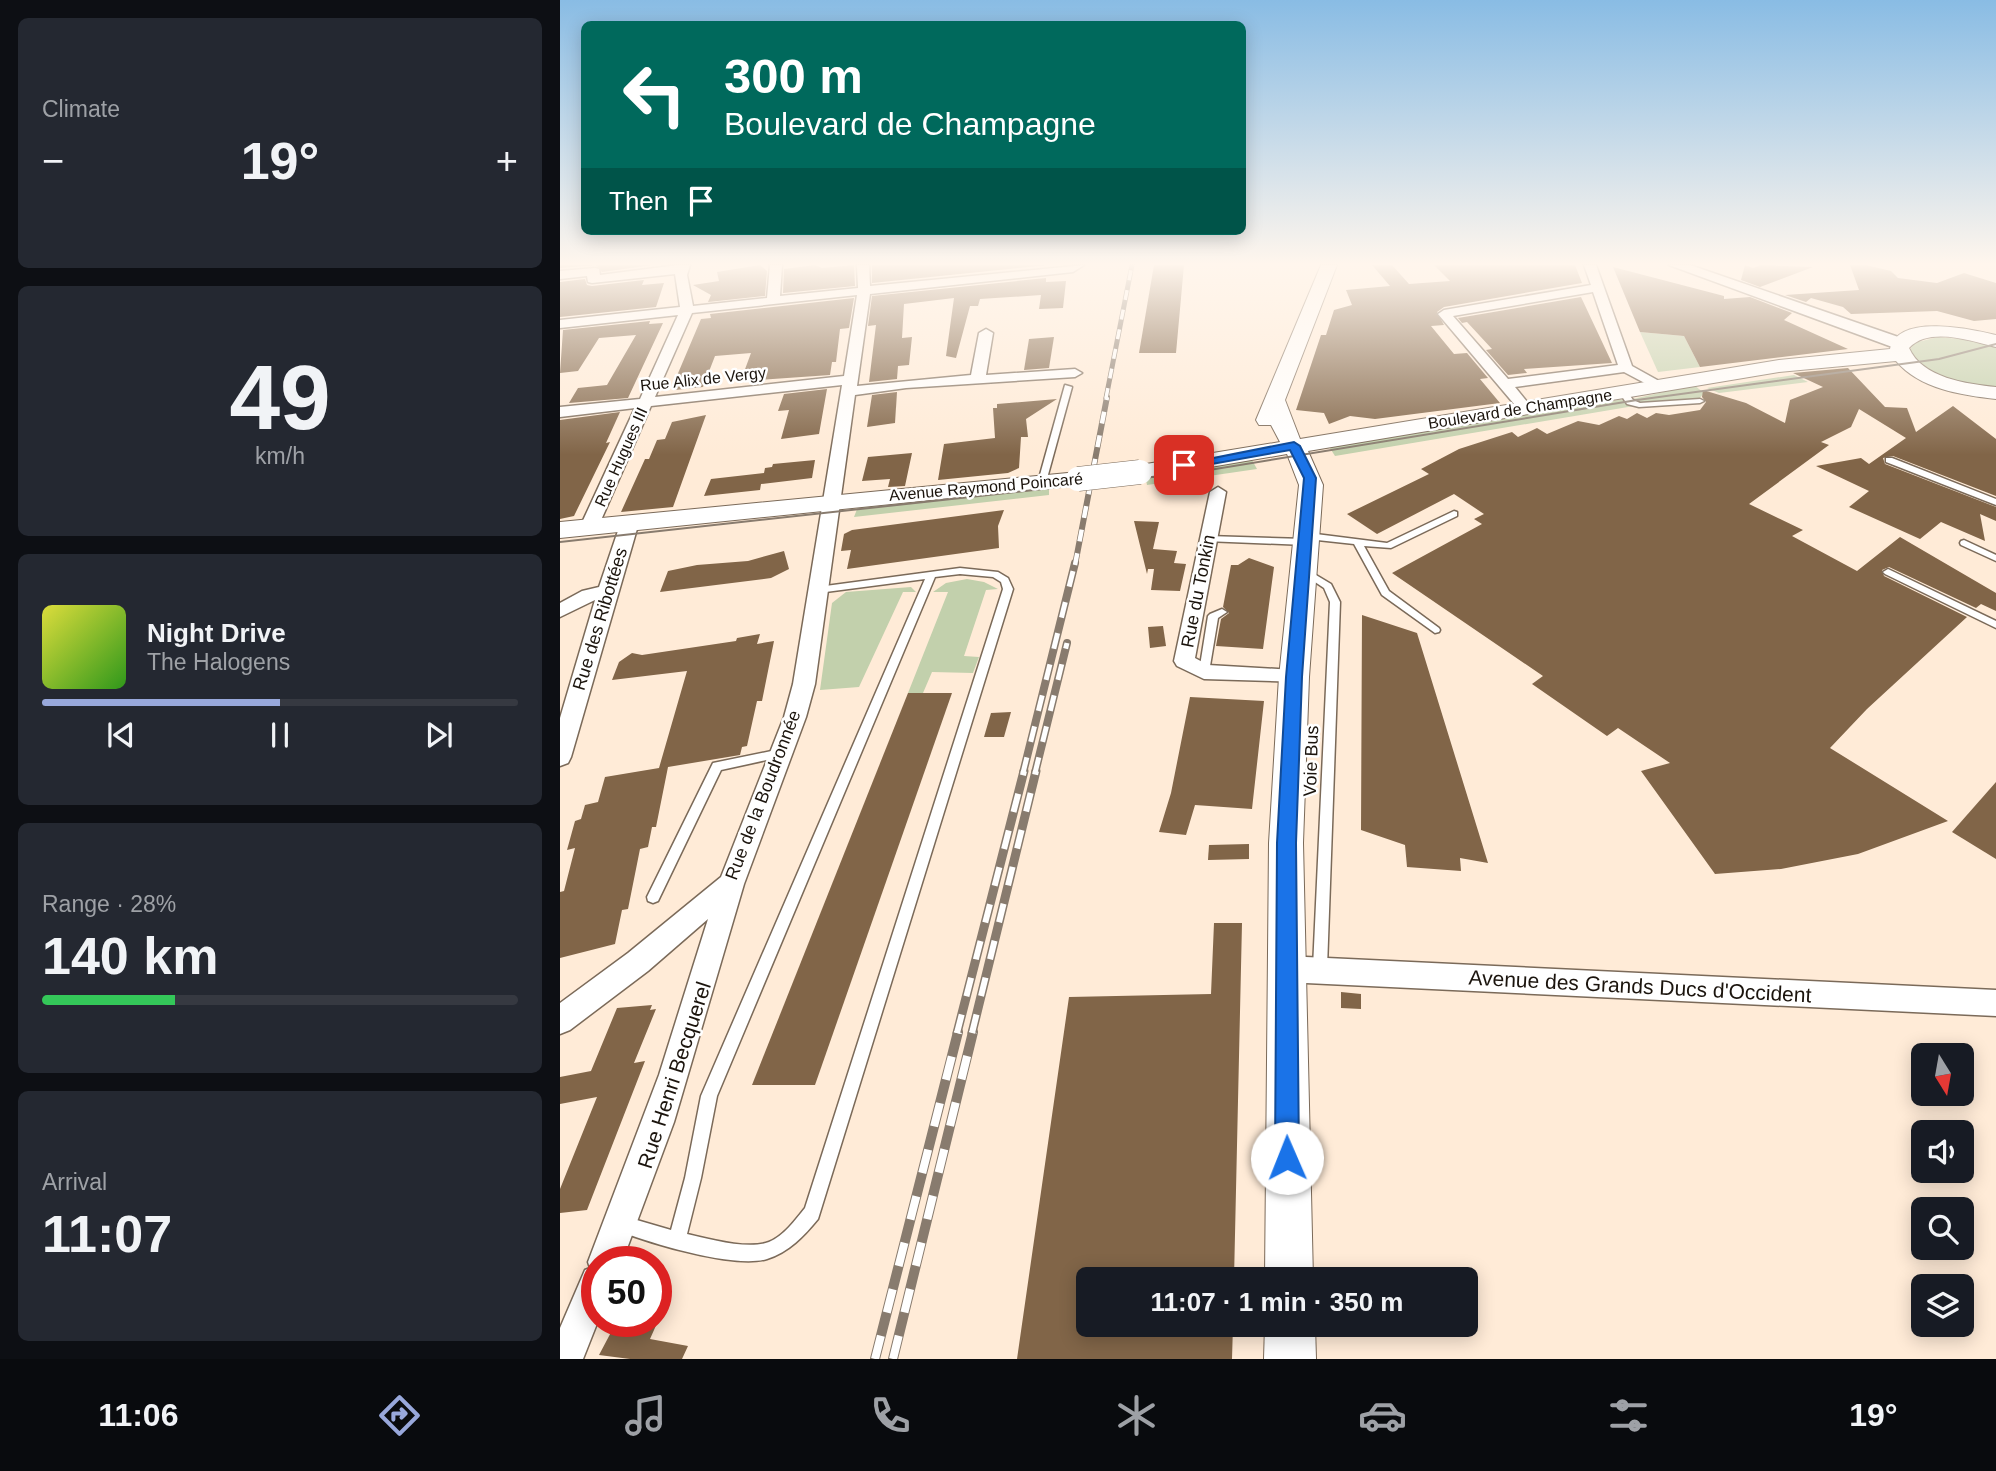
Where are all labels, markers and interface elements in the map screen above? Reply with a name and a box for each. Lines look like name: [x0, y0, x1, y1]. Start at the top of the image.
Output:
icon: left: [609, 49, 700, 140]
text: 300 m: [724, 49, 863, 103]
text: Climate: [42, 96, 120, 122]
text: Boulevard de Champagne: [724, 106, 1096, 142]
text: 19°: [241, 132, 319, 190]
text: −: [42, 140, 64, 182]
text: +: [496, 140, 518, 182]
icon: arrive: [682, 182, 720, 220]
text: Then: [609, 186, 668, 216]
text: 49: [229, 347, 331, 448]
street label: Rue Alix de Vergy: [639, 364, 767, 394]
street label: Boulevard de Champagne: [1427, 386, 1613, 432]
street label: Rue Hugues III: [592, 405, 650, 509]
pin: [1154, 435, 1214, 495]
text: km/h: [255, 443, 305, 469]
icon: arrive: [1165, 446, 1203, 484]
street label: Avenue Raymond Poincaré: [888, 470, 1084, 504]
street label: Rue du Tonkin: [1177, 533, 1219, 649]
street label: Rue des Ribottées: [569, 545, 631, 693]
text: Night Drive: [147, 618, 286, 648]
text: The Halogens: [147, 649, 290, 675]
street label: Rue de la Boudronnée: [721, 707, 805, 883]
icon: previous: [102, 716, 140, 754]
icon: pause: [261, 716, 299, 754]
icon: next: [420, 716, 458, 754]
street label: Voie Bus: [1300, 725, 1322, 797]
text: Range · 28%: [42, 891, 176, 917]
text: 140 km: [42, 927, 218, 985]
street label: Avenue des Grands Ducs d'Occident: [1468, 966, 1812, 1006]
street label: Rue Henri Becquerel: [633, 979, 715, 1171]
north arrow: [1911, 1043, 1974, 1106]
map controls: [1911, 1043, 1974, 1337]
button: sound: [1911, 1120, 1974, 1183]
position arrow: [1250, 1121, 1324, 1195]
text: Arrival: [42, 1169, 107, 1195]
button: search: [1911, 1197, 1974, 1260]
text: 11:07: [42, 1205, 172, 1263]
speed limit sign: 50: [581, 1246, 672, 1337]
button: layers: [1911, 1274, 1974, 1337]
text: 11:07 · 1 min · 350 m: [1151, 1287, 1403, 1317]
icon: directions: [375, 1391, 424, 1440]
icon: music: [621, 1391, 670, 1440]
icon: phone: [866, 1391, 915, 1440]
icon: climate: [1112, 1391, 1161, 1440]
icon: car: [1358, 1391, 1407, 1440]
icon: filters: [1604, 1391, 1653, 1440]
text: 11:06: [98, 1397, 178, 1433]
text: 19°: [1849, 1397, 1898, 1433]

